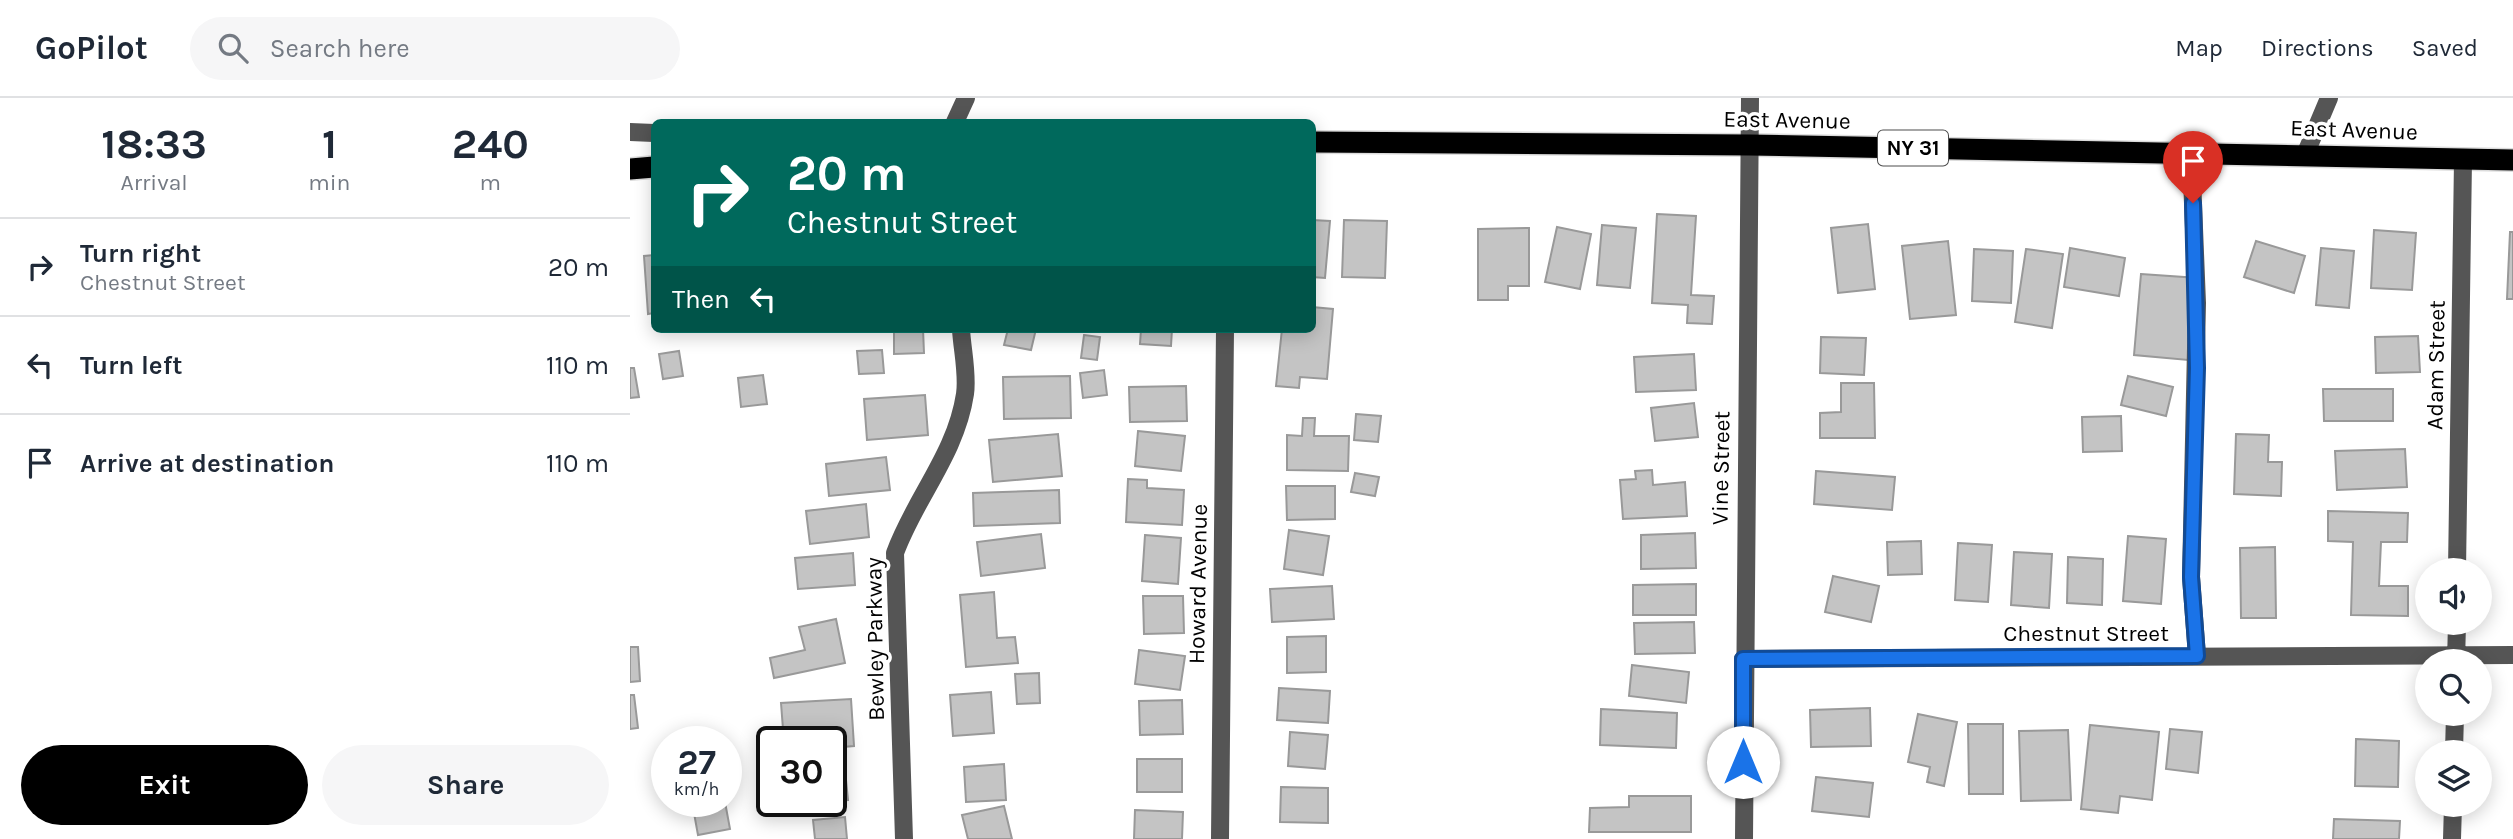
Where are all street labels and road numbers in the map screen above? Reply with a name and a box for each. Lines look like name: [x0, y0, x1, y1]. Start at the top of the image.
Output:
street label: East Avenue: [1723, 105, 1851, 135]
street label: East Avenue: [2290, 114, 2418, 146]
road number: NY 31: [1878, 130, 1948, 166]
street label: Adam Street: [2421, 300, 2451, 430]
street label: Vine Street: [1707, 410, 1735, 525]
street label: Howard Avenue: [1183, 504, 1213, 664]
street label: Bewley Parkway: [860, 557, 890, 721]
street label: Chestnut Street: [2003, 620, 2169, 647]

